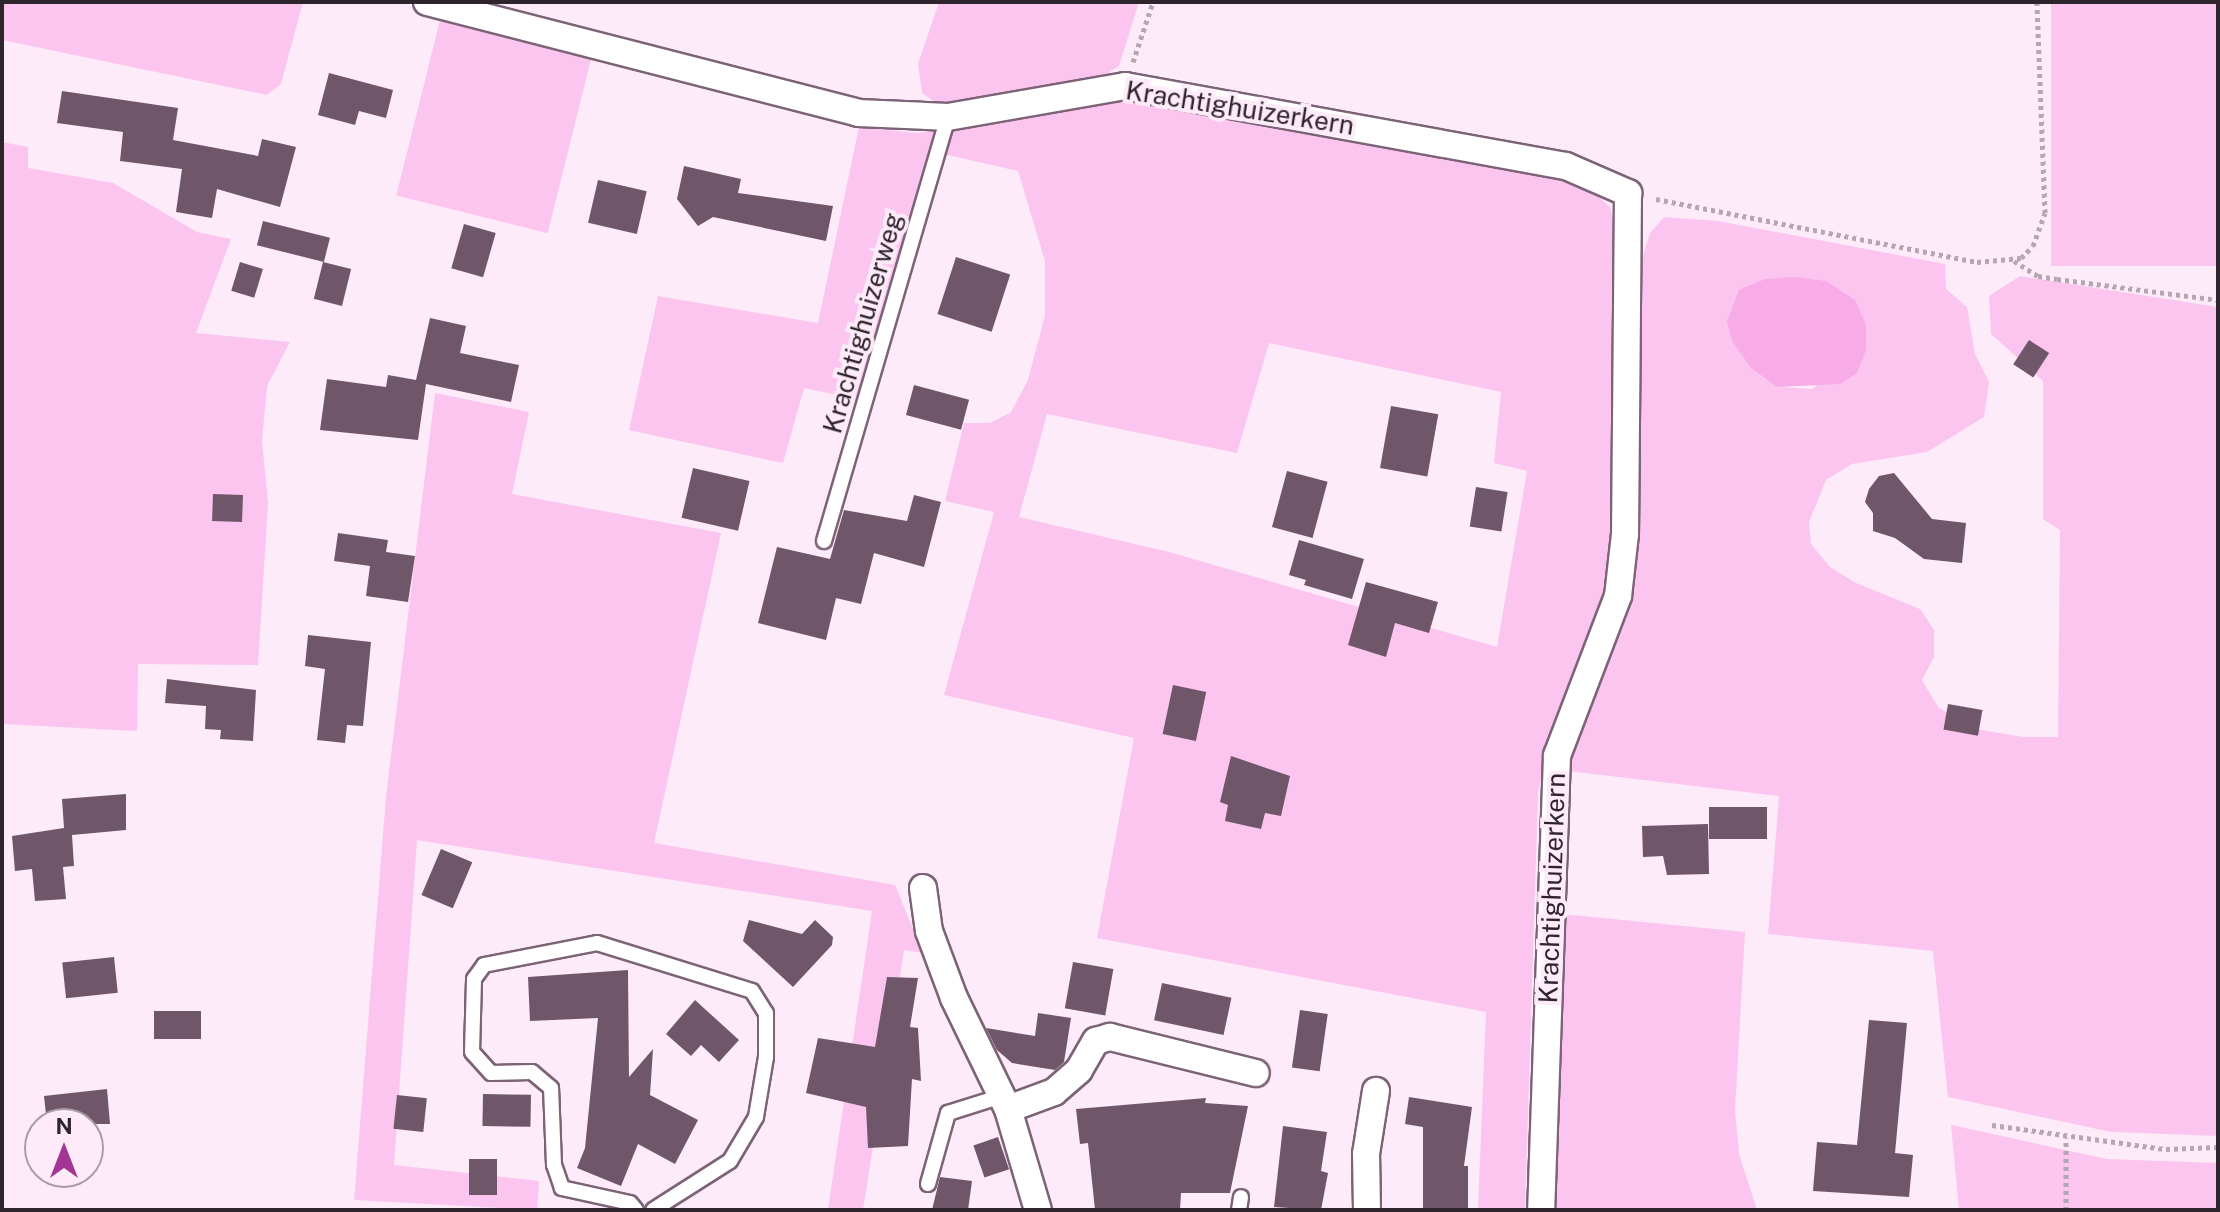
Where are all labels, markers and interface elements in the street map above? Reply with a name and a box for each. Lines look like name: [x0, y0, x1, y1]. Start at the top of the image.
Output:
street label: Krachtighuizerkern: [1124, 75, 1356, 141]
street label: Krachtighuizerweg: [817, 209, 909, 437]
street label: Krachtighuizerkern: [1532, 772, 1572, 1004]
north arrow: [24, 1108, 104, 1188]
text: N: [55, 1113, 73, 1139]

